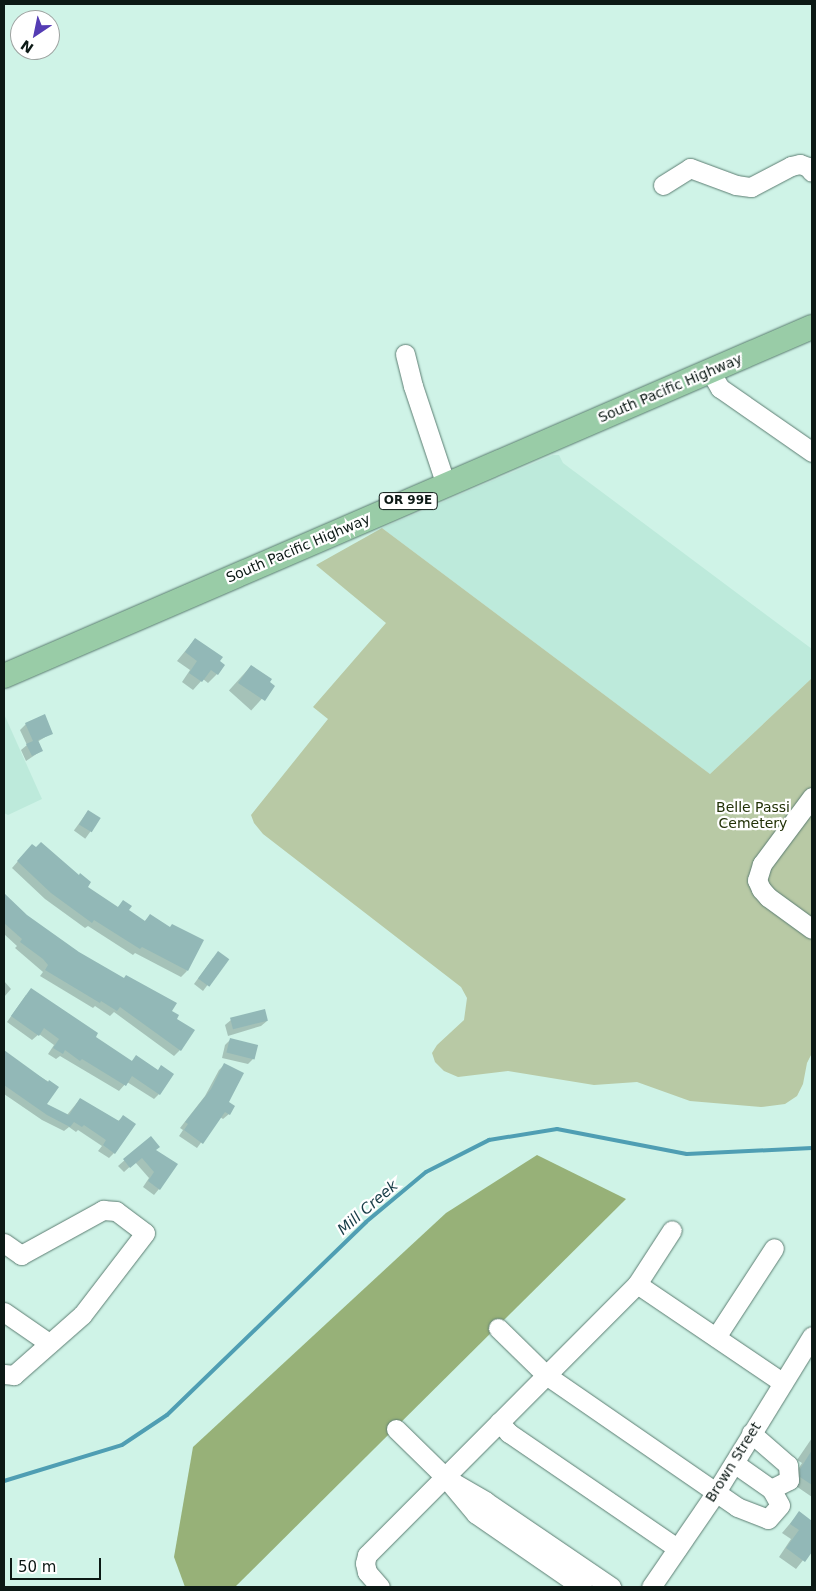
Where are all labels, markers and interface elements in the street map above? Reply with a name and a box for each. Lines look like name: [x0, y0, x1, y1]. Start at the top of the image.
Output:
north arrow: [10, 10, 60, 60]
text: N: [18, 37, 37, 57]
street label: South Pacific Highway: [596, 350, 744, 426]
road number: OR 99E: [378, 492, 438, 511]
street label: South Pacific Highway: [224, 510, 372, 586]
park label: Belle Passi Cemetery: [716, 799, 790, 832]
water label: Mill Creek: [334, 1177, 402, 1239]
street label: Brown Street: [702, 1419, 764, 1505]
scale bar: [12, 1548, 104, 1580]
text: 50 m: [18, 1558, 56, 1576]

